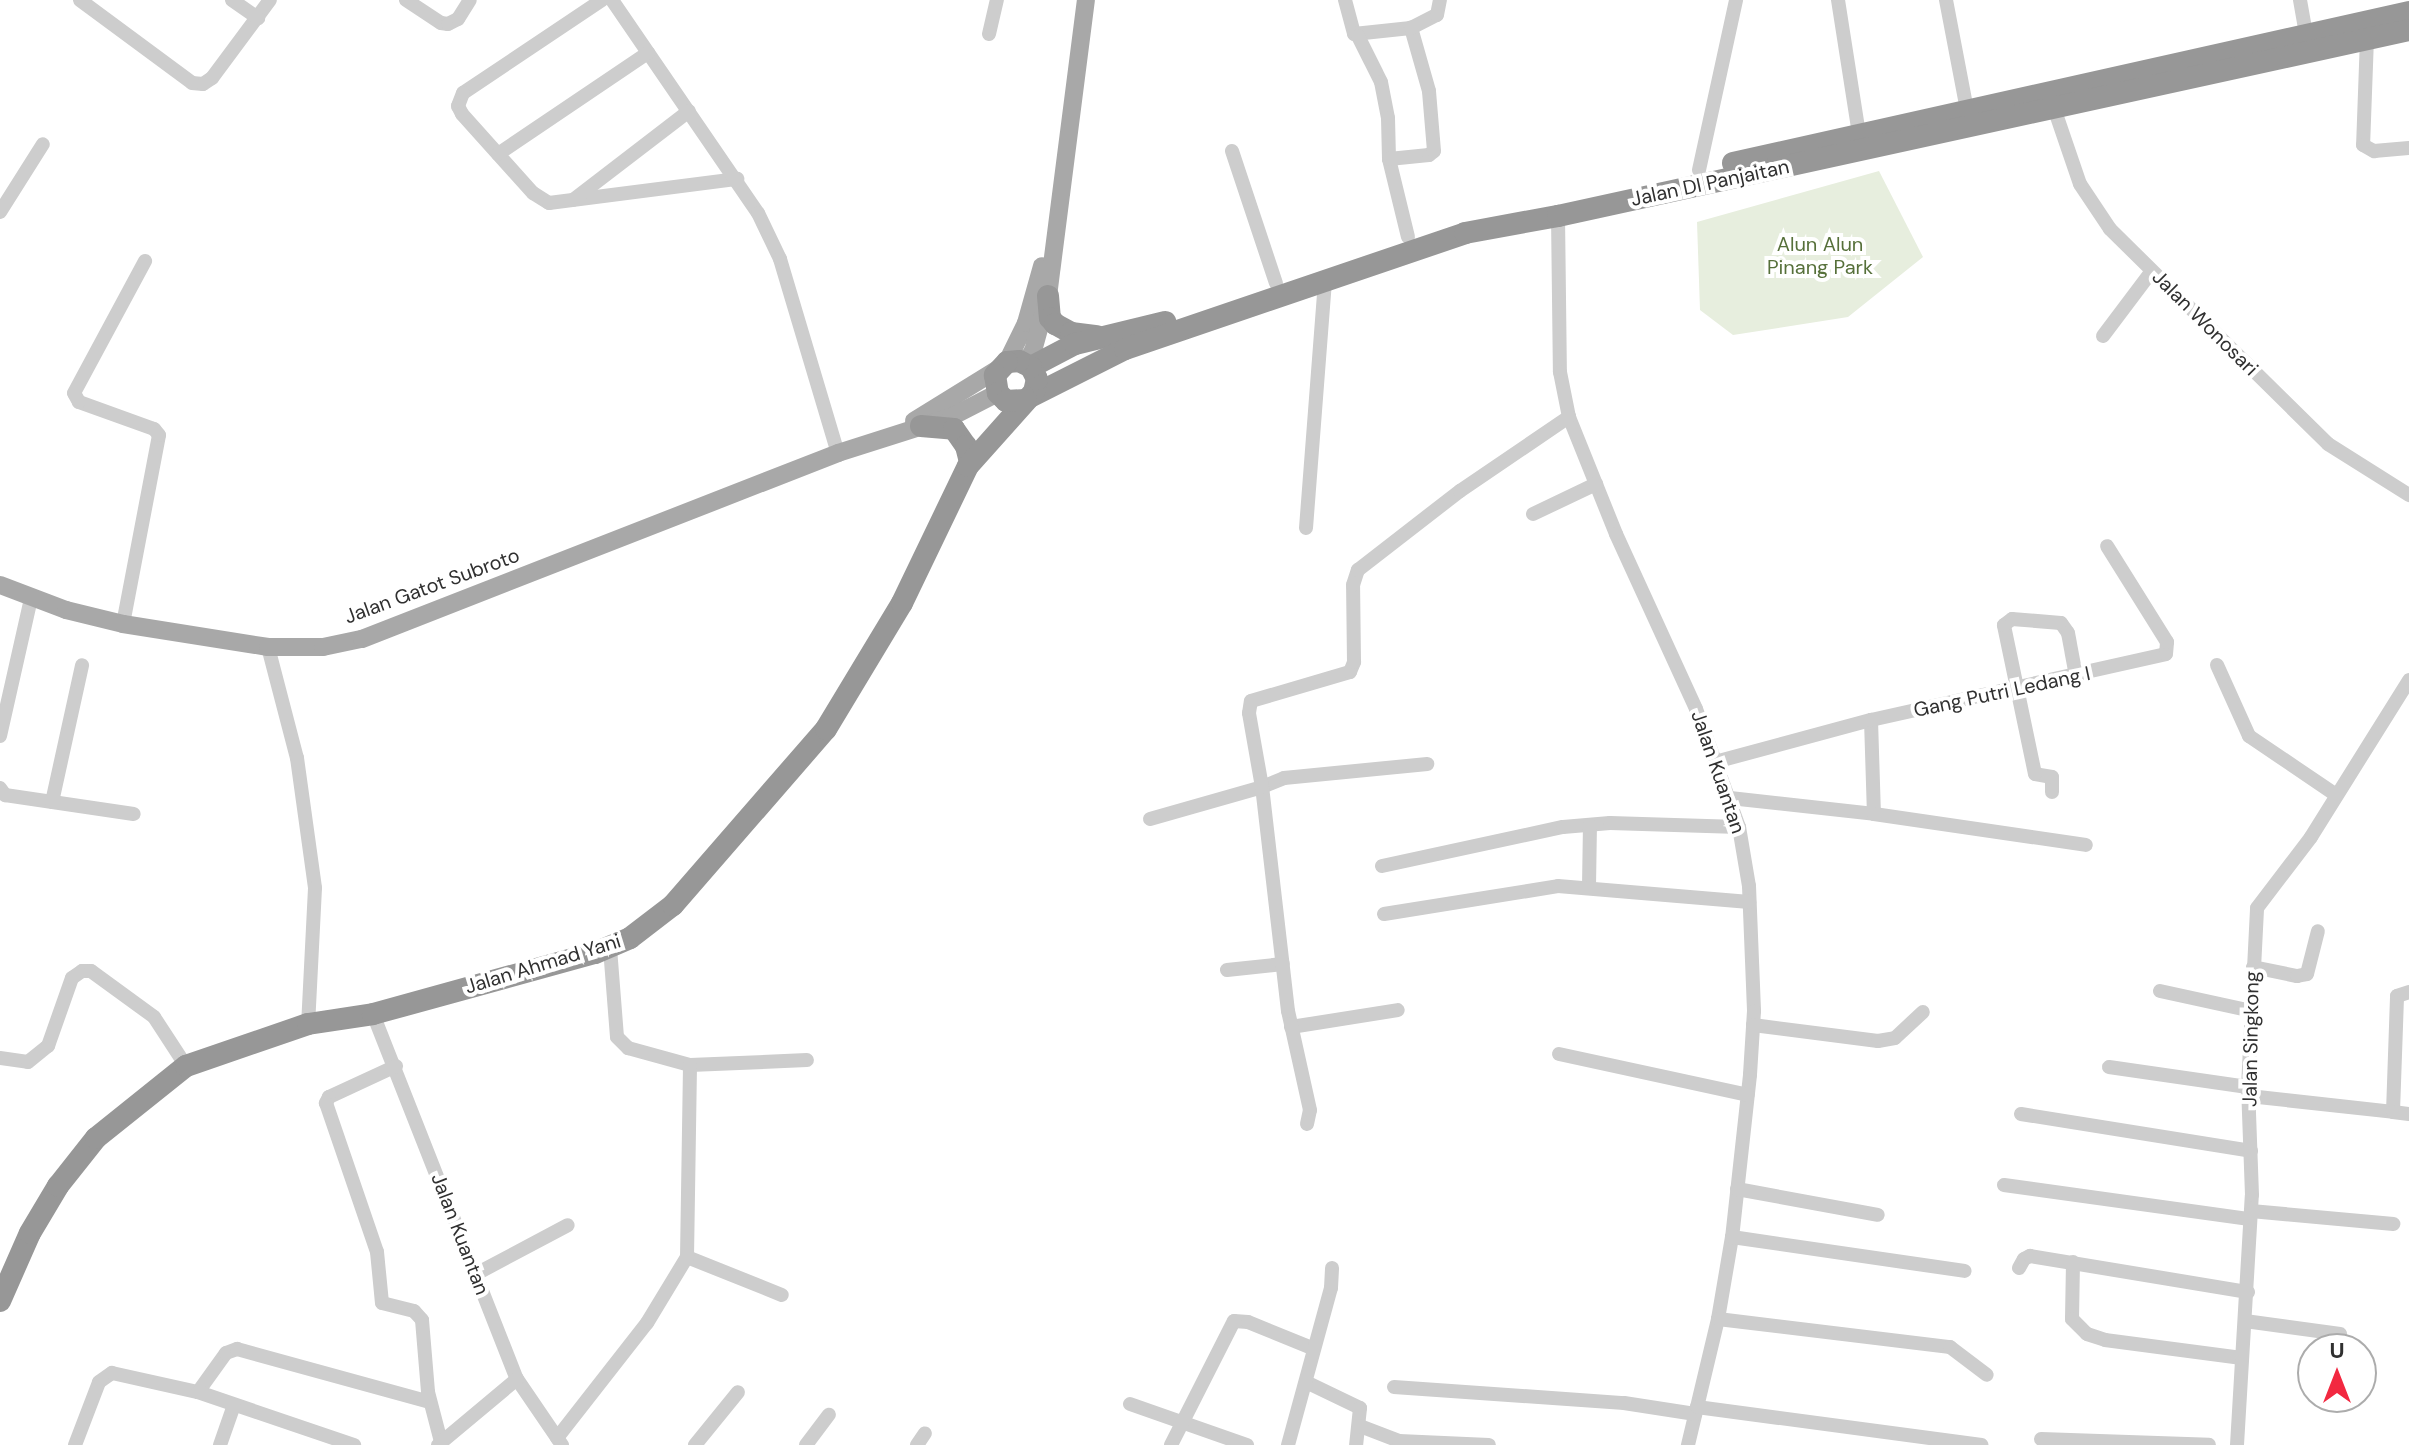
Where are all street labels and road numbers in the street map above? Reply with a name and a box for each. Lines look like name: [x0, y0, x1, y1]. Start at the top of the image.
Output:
street label: Jalan DI Panjaitan: [1629, 155, 1791, 211]
street label: Jalan Wonosari: [2147, 265, 2263, 381]
street label: Jalan Gatot Subroto: [341, 543, 523, 629]
street label: Gang Putri Ledang I: [1911, 662, 2093, 722]
street label: Jalan Kuantan: [1686, 707, 1750, 837]
street label: Jalan Ahmad Yani: [462, 929, 624, 999]
street label: Jalan Singkong: [2238, 971, 2264, 1107]
street label: Jalan Kuantan: [426, 1170, 494, 1298]

